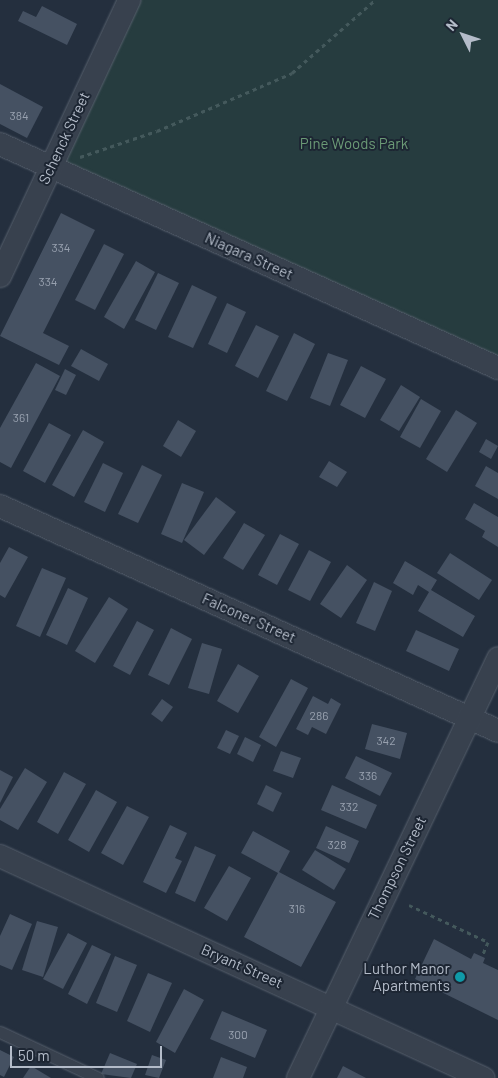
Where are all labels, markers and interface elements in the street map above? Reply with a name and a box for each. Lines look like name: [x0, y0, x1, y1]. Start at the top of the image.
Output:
north arrow: [438, 10, 488, 60]
text: N: [442, 16, 461, 34]
street label: Schenck Street: [35, 89, 93, 187]
house number: 384: [9, 109, 29, 123]
park label: Pine Woods Park: [300, 135, 408, 153]
street label: Niagara Street: [202, 229, 296, 283]
house number: 334: [52, 241, 70, 255]
house number: 334: [39, 275, 57, 289]
house number: 361: [13, 411, 29, 425]
street label: Falconer Street: [199, 589, 299, 647]
house number: 286: [310, 709, 328, 723]
house number: 342: [376, 734, 396, 748]
house number: 336: [359, 769, 377, 783]
house number: 332: [340, 800, 358, 814]
street label: Thompson Street: [364, 813, 430, 923]
house number: 328: [328, 838, 346, 852]
house number: 316: [289, 902, 305, 916]
street label: Bryant Street: [199, 940, 285, 992]
place label: Luthor Manor Apartments: [363, 959, 450, 994]
marker: Luthor Manor Apartments: [454, 971, 466, 983]
house number: 300: [228, 1028, 248, 1042]
scale bar: [12, 1036, 165, 1068]
text: 50 m: [18, 1046, 50, 1064]

